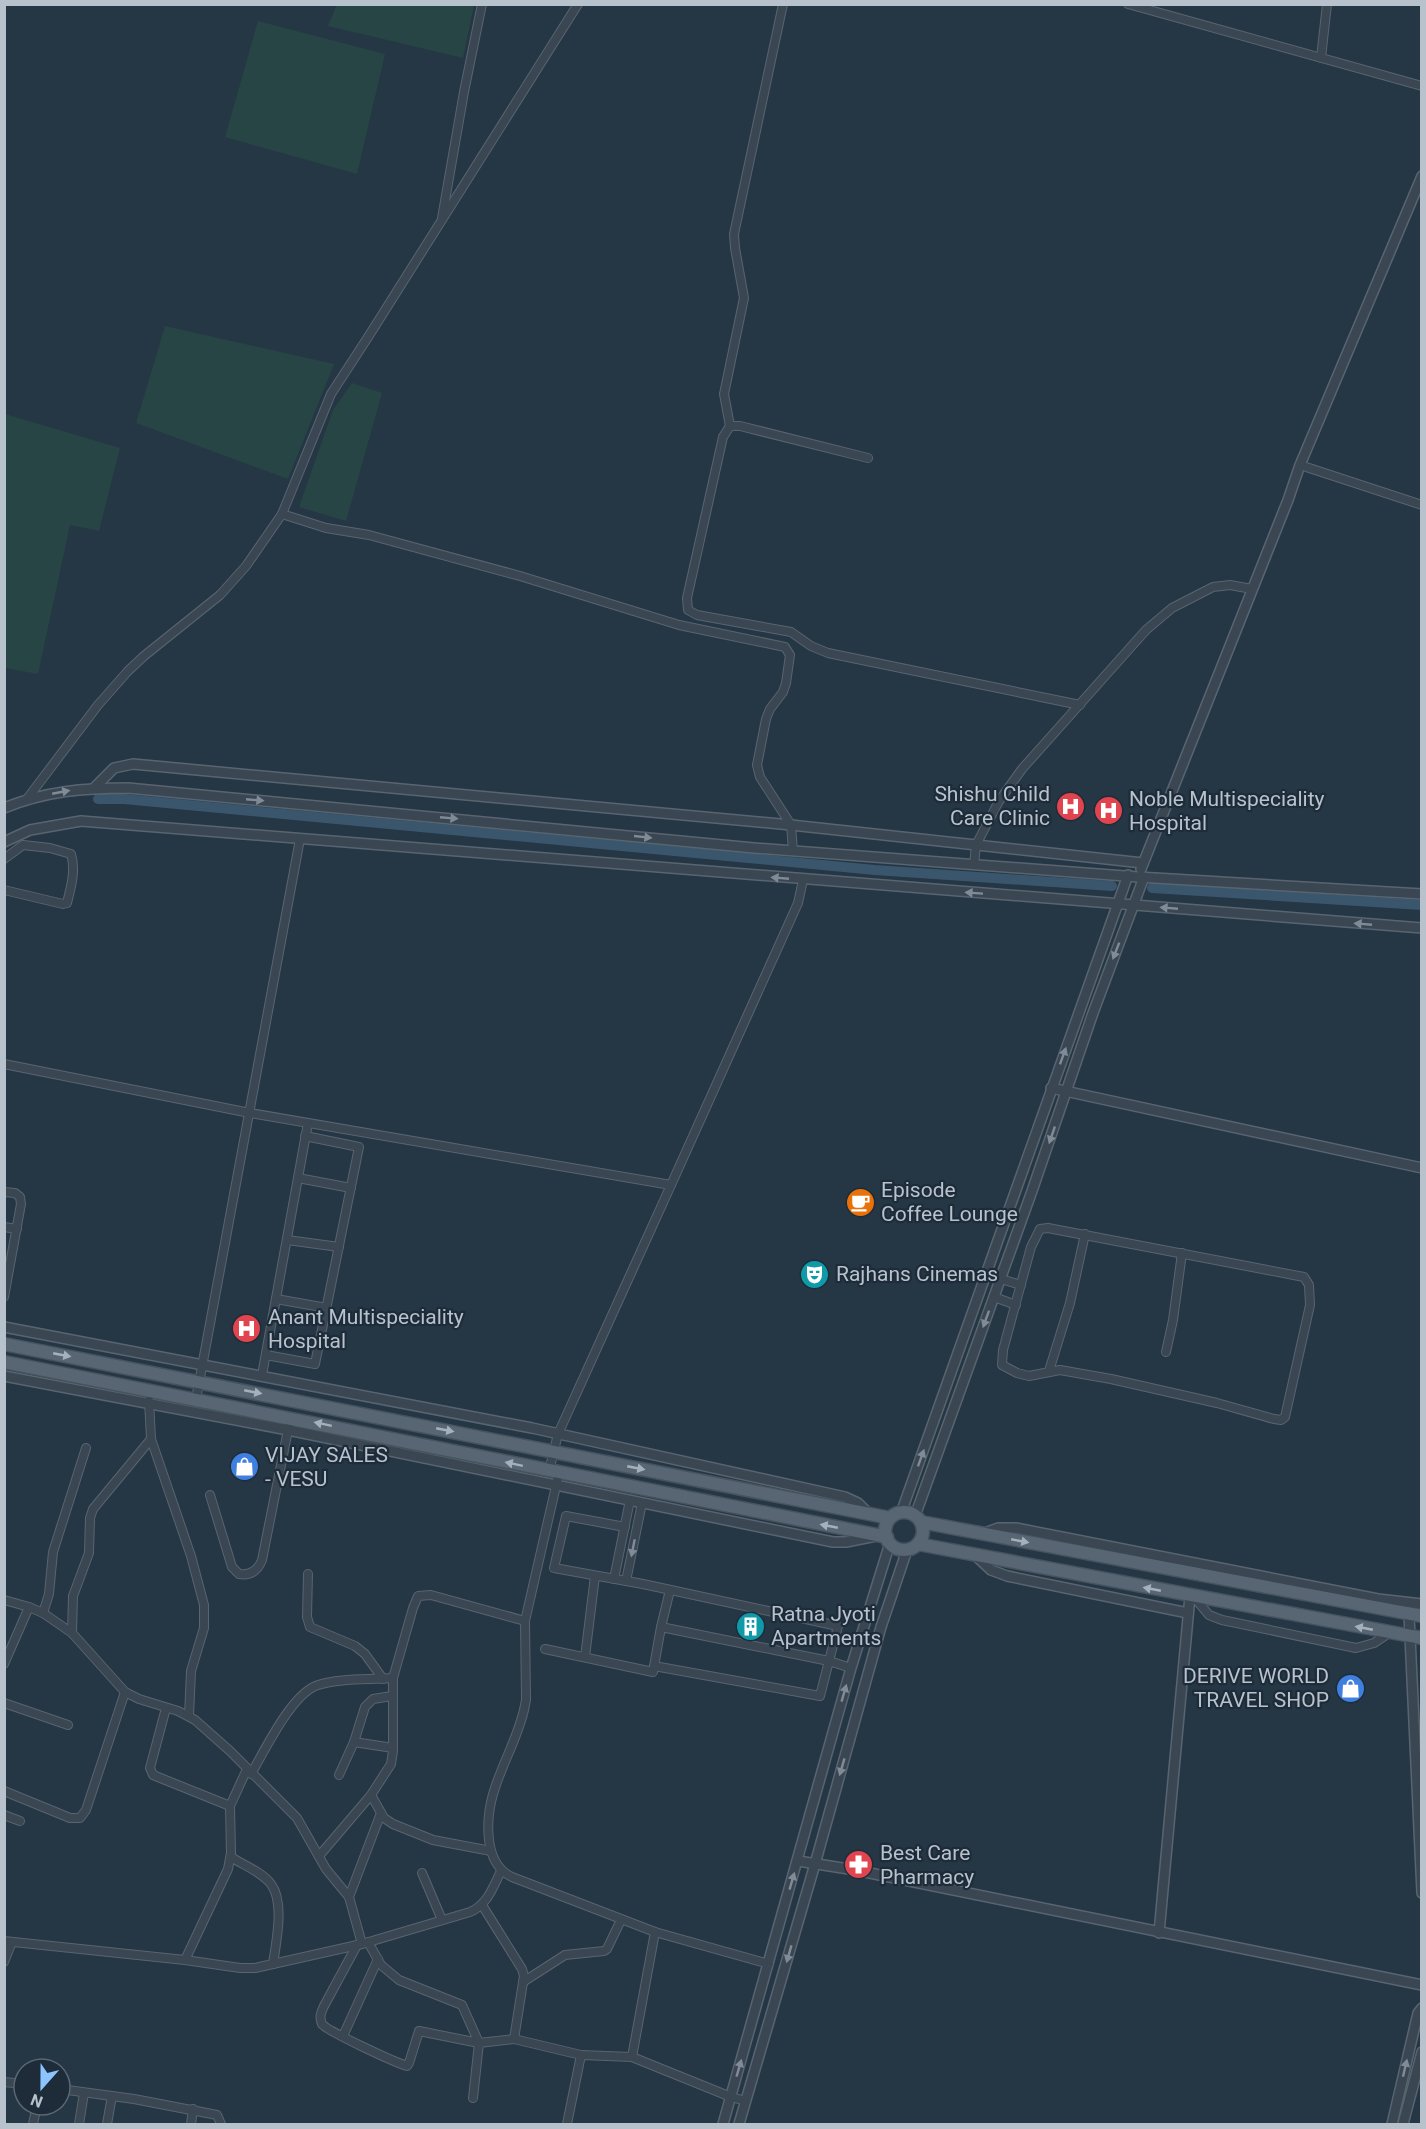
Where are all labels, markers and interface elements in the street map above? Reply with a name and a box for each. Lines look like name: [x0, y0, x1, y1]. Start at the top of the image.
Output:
place label: Shishu Child Care Clinic: [934, 782, 1050, 830]
one-way arrow: [51, 787, 70, 796]
place label: Noble Multispeciality Hospital: [1129, 787, 1325, 835]
hospital icon: Shishu Child Care Clinic: [1055, 790, 1087, 822]
one-way arrow: [245, 795, 264, 805]
hospital icon: Noble Multispeciality Hospital: [1092, 795, 1124, 827]
one-way arrow: [439, 813, 458, 823]
one-way arrow: [633, 832, 652, 842]
one-way arrow: [770, 873, 789, 883]
one-way arrow: [965, 888, 984, 898]
one-way arrow: [1159, 903, 1178, 913]
one-way arrow: [1354, 919, 1373, 928]
one-way arrow: [1111, 943, 1121, 961]
one-way arrow: [1059, 1047, 1068, 1065]
one-way arrow: [1046, 1127, 1056, 1145]
place label: Episode Coffee Lounge: [881, 1178, 1018, 1226]
cafe icon: Episode Coffee Lounge: [844, 1186, 876, 1218]
theatre icon: Rajhans Cinemas: [799, 1258, 831, 1290]
place label: Rajhans Cinemas: [836, 1262, 998, 1286]
place label: Anant Multispeciality Hospital: [268, 1305, 464, 1353]
one-way arrow: [981, 1310, 991, 1328]
hospital icon: Anant Multispeciality Hospital: [231, 1313, 263, 1345]
one-way arrow: [53, 1351, 72, 1360]
one-way arrow: [244, 1388, 263, 1397]
one-way arrow: [313, 1419, 332, 1428]
one-way arrow: [435, 1426, 454, 1435]
place label: VIJAY SALES - VESU: [265, 1443, 388, 1491]
one-way arrow: [916, 1448, 926, 1466]
shop icon: VIJAY SALES - VESU: [228, 1451, 260, 1483]
one-way arrow: [504, 1459, 523, 1468]
one-way arrow: [627, 1464, 646, 1473]
one-way arrow: [819, 1521, 838, 1530]
one-way arrow: [1010, 1537, 1029, 1546]
one-way arrow: [628, 1539, 637, 1558]
one-way arrow: [1142, 1584, 1161, 1593]
place label: Ratna Jyoti Apartments: [771, 1602, 881, 1650]
building icon: Ratna Jyoti Apartments: [734, 1610, 766, 1642]
one-way arrow: [1354, 1623, 1373, 1632]
place label: DERIVE WORLD TRAVEL SHOP: [1183, 1664, 1329, 1712]
shop icon: DERIVE WORLD TRAVEL SHOP: [1334, 1672, 1366, 1704]
one-way arrow: [840, 1684, 849, 1702]
one-way arrow: [837, 1758, 846, 1776]
place label: Best Care Pharmacy: [880, 1841, 974, 1889]
pharmacy icon: Best Care Pharmacy: [843, 1849, 875, 1881]
one-way arrow: [788, 1872, 797, 1890]
one-way arrow: [784, 1945, 793, 1963]
north arrow: [12, 2057, 72, 2117]
one-way arrow: [1401, 2058, 1411, 2077]
one-way arrow: [735, 2059, 744, 2077]
text: N: [28, 2090, 45, 2111]

